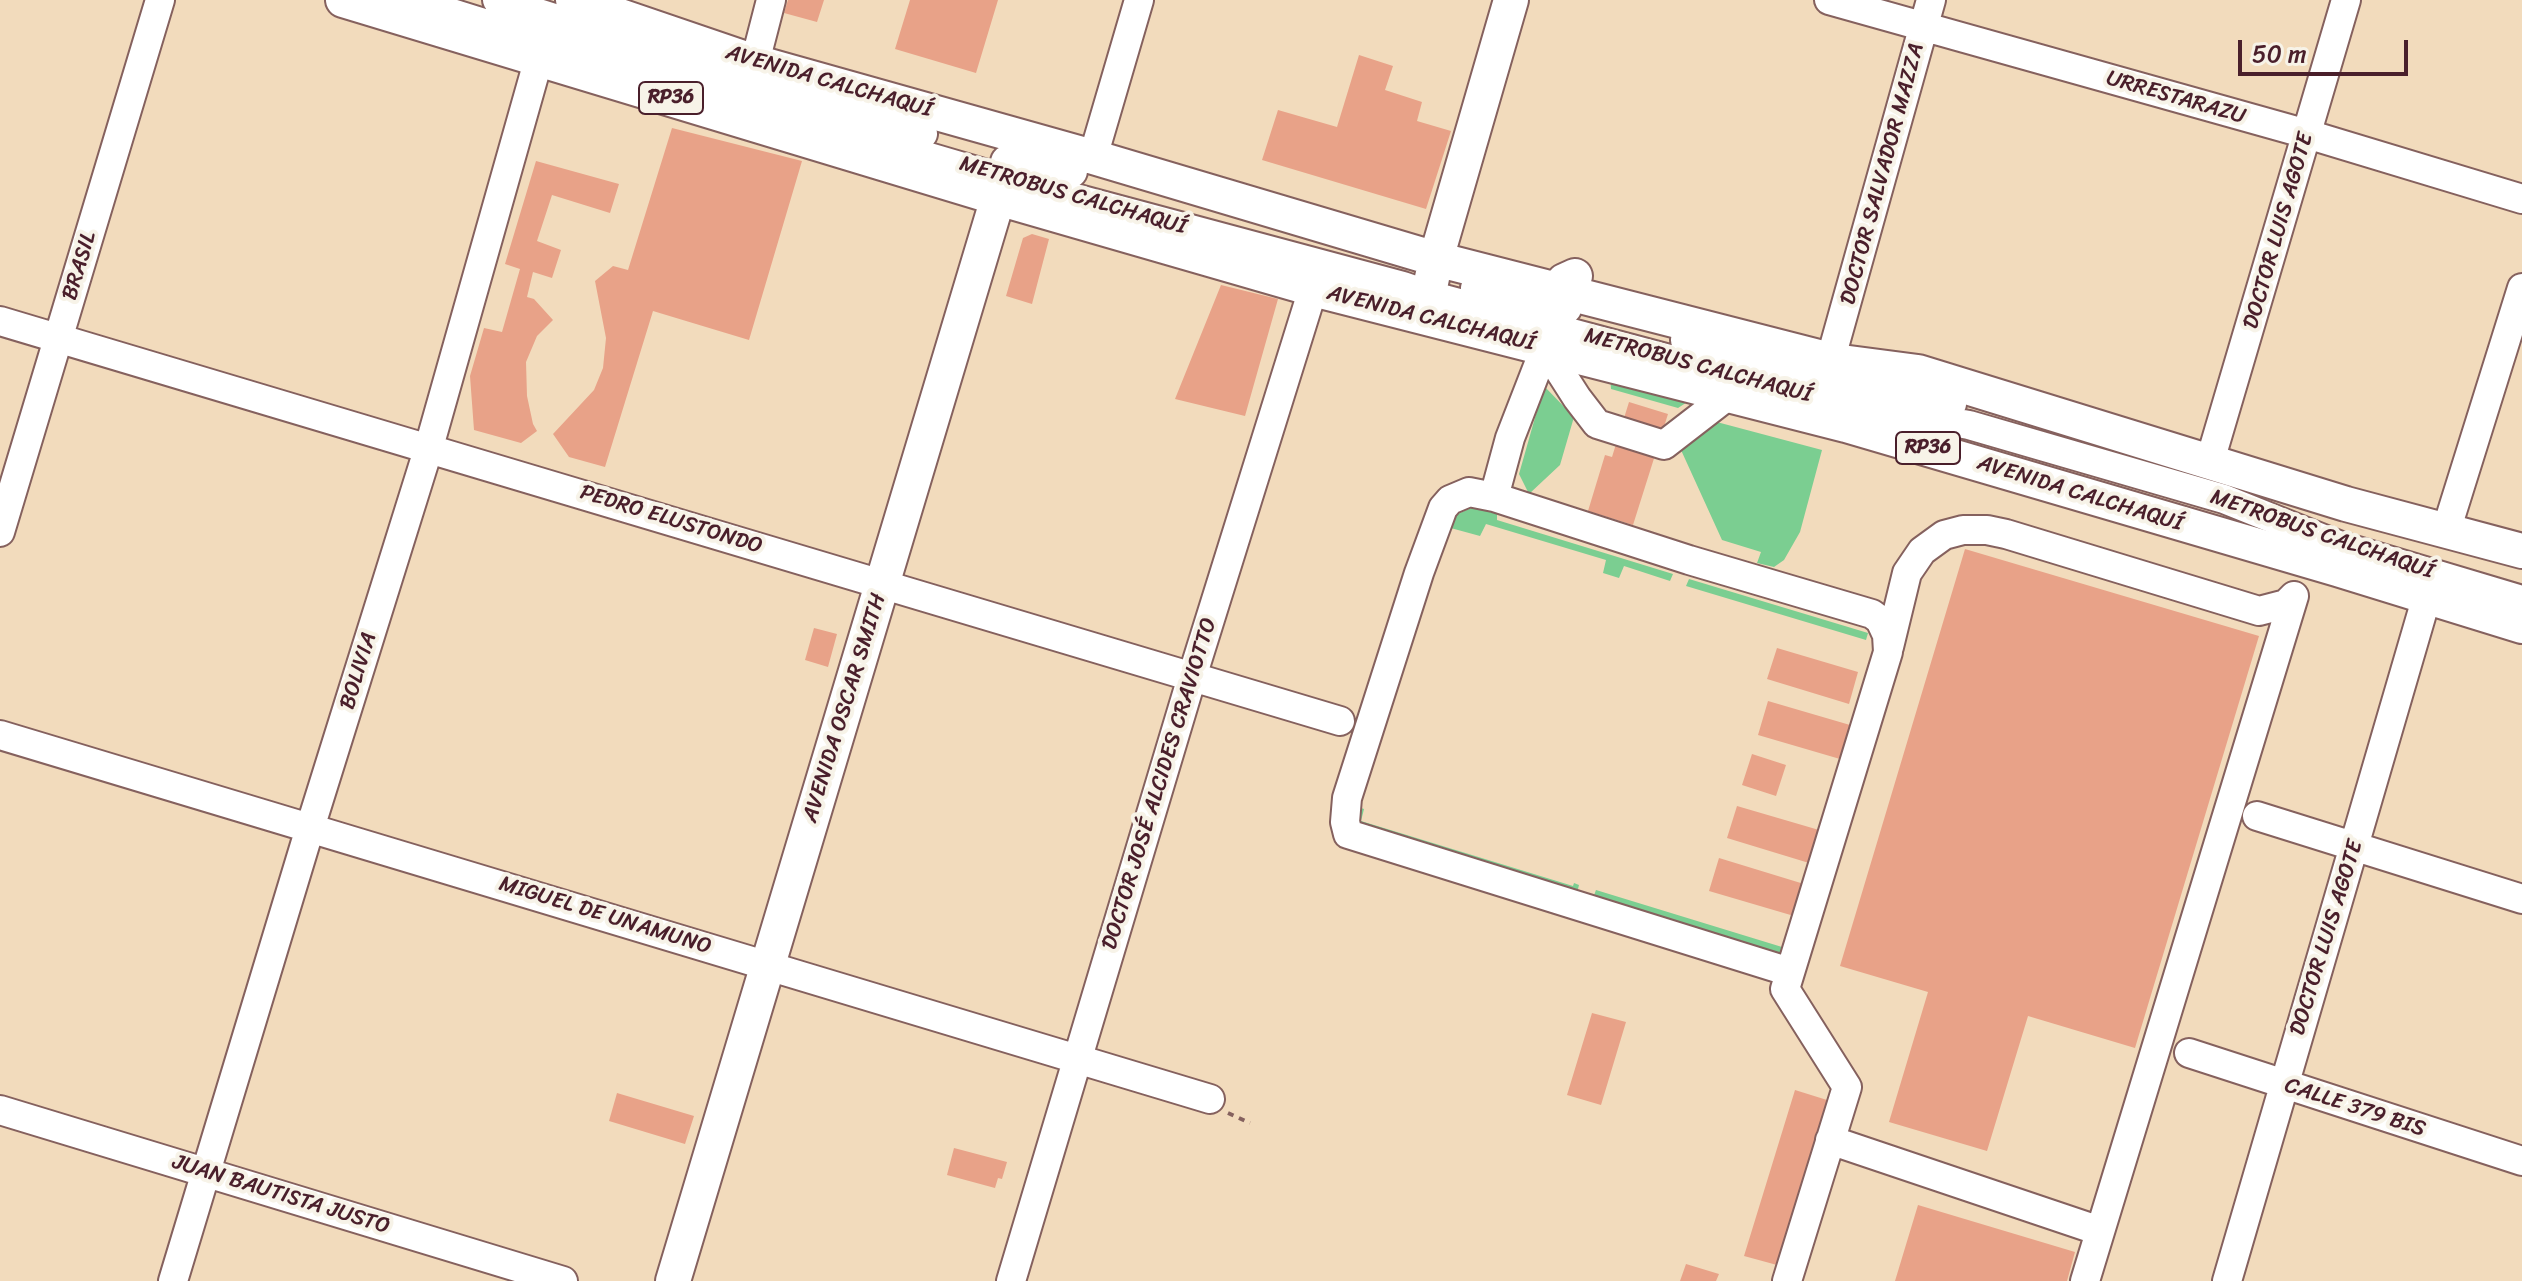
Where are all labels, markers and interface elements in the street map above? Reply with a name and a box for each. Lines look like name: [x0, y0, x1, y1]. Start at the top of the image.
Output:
scale bar: [2242, 24, 2412, 74]
text: 50 m: [2252, 33, 2307, 75]
street label: AVENIDA CALCHAQUÍ: [723, 40, 935, 124]
street label: DOCTOR SALVADOR MAZZA: [1835, 40, 1931, 308]
street label: URRESTARAZU: [2103, 65, 2249, 131]
road number: RP36: [639, 82, 703, 114]
street label: DOCTOR LUIS AGOTE: [2238, 130, 2320, 332]
street label: METROBUS CALCHAQUÍ: [956, 151, 1190, 241]
street label: BRASIL: [57, 228, 103, 304]
street label: AVENIDA CALCHAQUÍ: [1324, 280, 1538, 358]
street label: METROBUS CALCHAQUÍ: [1581, 323, 1815, 409]
road number: RP36: [1896, 432, 1960, 464]
street label: AVENIDA CALCHAQUÍ: [1974, 450, 2186, 538]
street label: PEDRO ELUSTONDO: [577, 480, 765, 560]
street label: METROBUS CALCHAQUÍ: [2207, 484, 2437, 586]
street label: AVENIDA OSCAR SMITH: [798, 590, 892, 826]
street label: DOCTOR JOSÉ ALCIDES CRAVIOTTO: [1097, 615, 1223, 953]
street label: BOLIVIA: [335, 629, 383, 713]
street label: DOCTOR LUIS AGOTE: [2285, 837, 2369, 1039]
street label: MIGUEL DE UNAMUNO: [496, 871, 714, 961]
street label: CALLE 379 BIS: [2281, 1073, 2429, 1143]
street label: JUAN BAUTISTA JUSTO: [169, 1149, 393, 1241]

